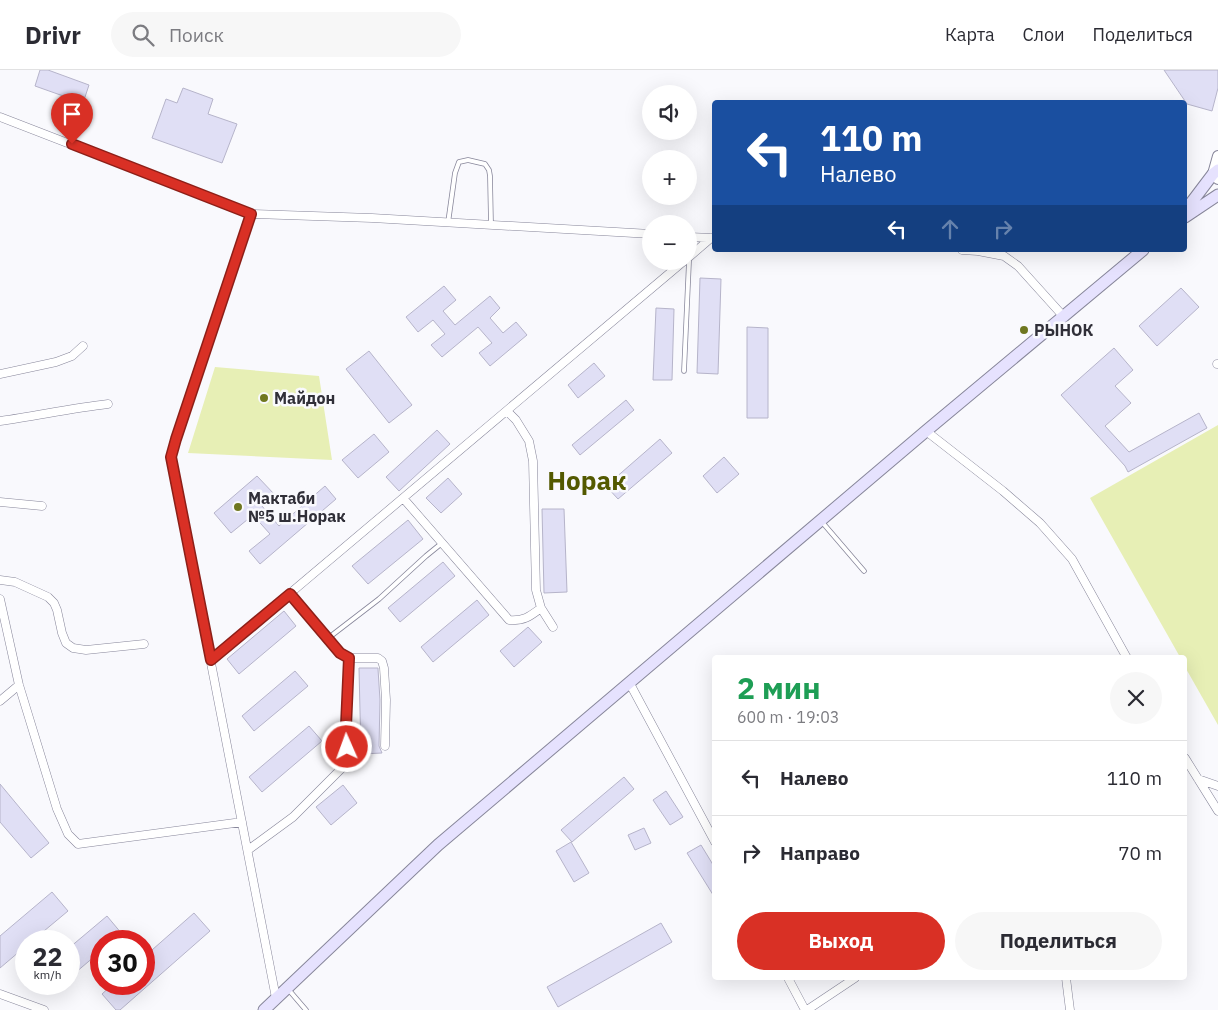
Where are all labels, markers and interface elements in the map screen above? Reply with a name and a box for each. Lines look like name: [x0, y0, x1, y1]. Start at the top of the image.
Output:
search box: [111, 12, 461, 57]
text: Drivr: [25, 19, 81, 51]
icon: search: [129, 21, 157, 49]
text: Поиск: [169, 23, 224, 47]
text: Карта: [945, 23, 995, 46]
text: Слои: [1023, 23, 1065, 46]
text: Поделиться: [1093, 23, 1193, 46]
map controls: [642, 85, 697, 270]
button: sound: [642, 85, 697, 140]
pin: [51, 93, 93, 144]
icon: arrive: [58, 100, 86, 128]
text: 110 m: [820, 115, 923, 161]
icon: left: [737, 120, 802, 185]
button: +: [642, 150, 697, 205]
text: Налево: [820, 159, 897, 188]
button: −: [642, 215, 697, 270]
icon: left: [883, 215, 911, 243]
icon: ahead: [936, 215, 964, 243]
icon: right: [989, 215, 1017, 243]
place label: РЫНОК: [1034, 320, 1093, 340]
marker: РЫНОК: [1018, 324, 1030, 336]
place label: Майдон: [274, 388, 335, 408]
marker: Майдон: [258, 392, 270, 404]
district label: Норак: [547, 463, 627, 497]
place label: Мактаби №5 ш.Норак: [248, 488, 346, 526]
marker: Мактаби №5 ш.Норак: [232, 501, 244, 513]
text: 2 мин: [737, 668, 821, 707]
button: close: [1110, 672, 1162, 724]
text: 600 m · 19:03: [737, 707, 839, 727]
position arrow: [320, 720, 372, 772]
icon: left: [737, 764, 765, 792]
text: Налево: [780, 766, 849, 790]
text: 110 m: [1107, 766, 1162, 790]
icon: right: [737, 839, 765, 867]
text: Направо: [780, 841, 860, 865]
text: 70 m: [1118, 841, 1162, 865]
button: Выход: [737, 912, 945, 970]
button: Поделиться: [955, 912, 1162, 970]
speed limit sign: 30: [90, 930, 155, 995]
text: 22: [32, 940, 63, 973]
text: km/h: [33, 967, 62, 982]

